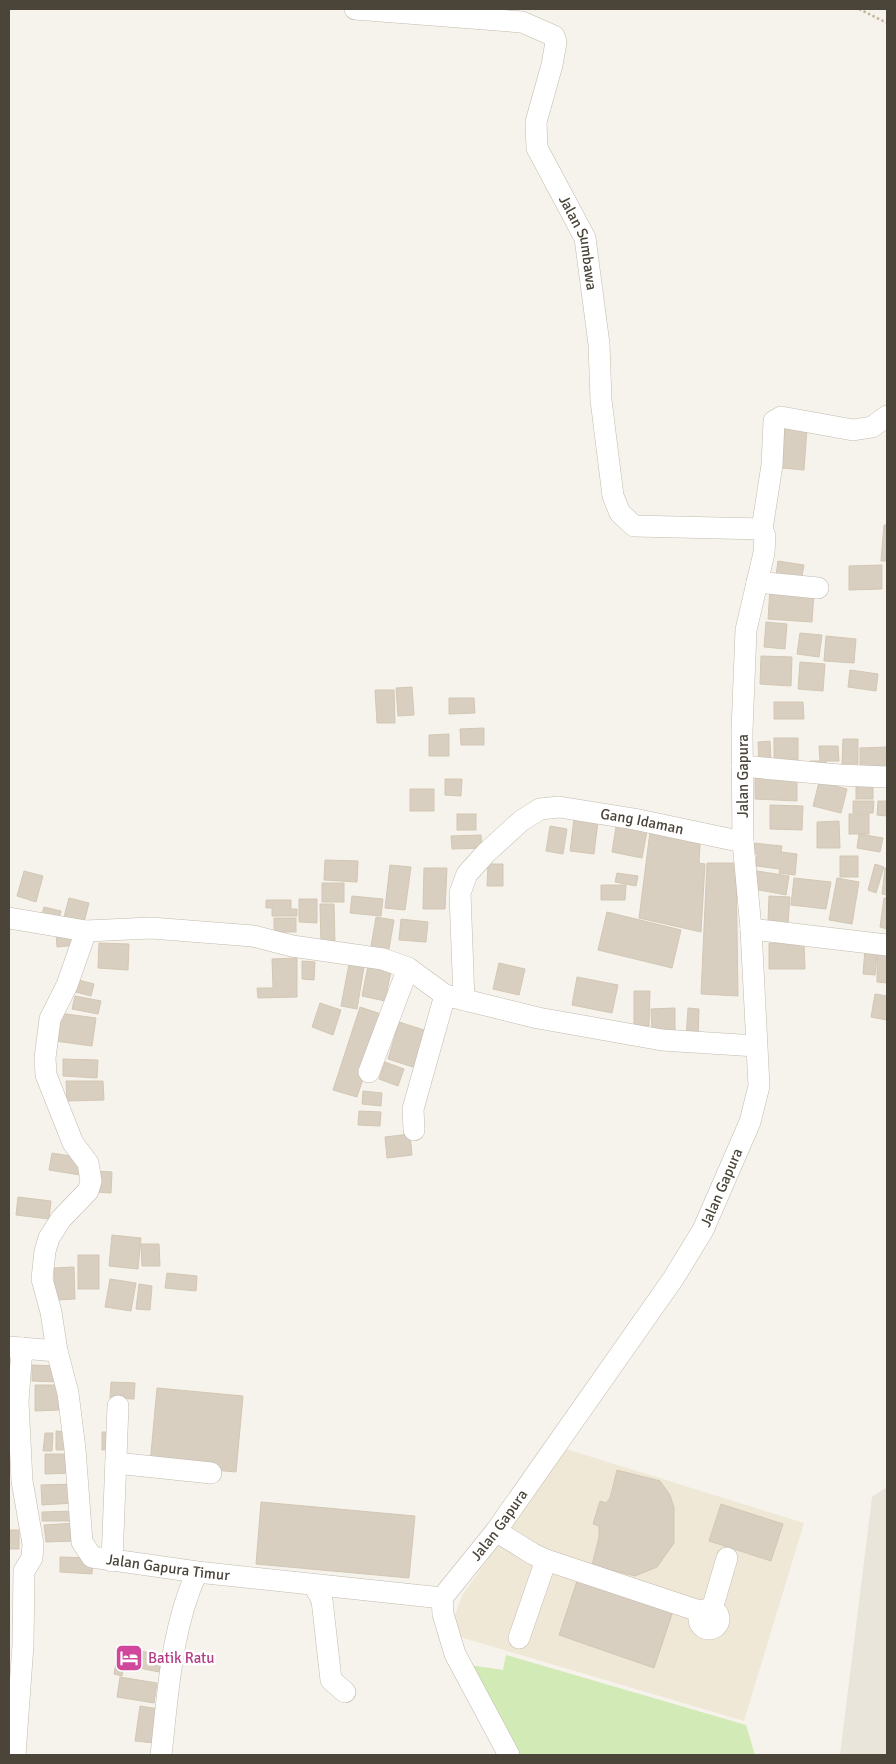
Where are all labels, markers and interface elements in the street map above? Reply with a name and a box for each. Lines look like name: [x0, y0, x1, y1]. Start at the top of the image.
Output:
street label: Jalan Sumbawa: [555, 192, 601, 291]
street label: Jalan Gapura: [734, 734, 752, 818]
street label: Gang Idaman: [599, 805, 685, 838]
street label: Jalan Gapura: [696, 1146, 746, 1230]
street label: Jalan Gapura: [467, 1486, 531, 1564]
street label: Jalan Gapura Timur: [105, 1550, 231, 1584]
hotel icon: Batik Ratu: [114, 1643, 144, 1673]
place label: Batik Ratu: [148, 1649, 215, 1667]

